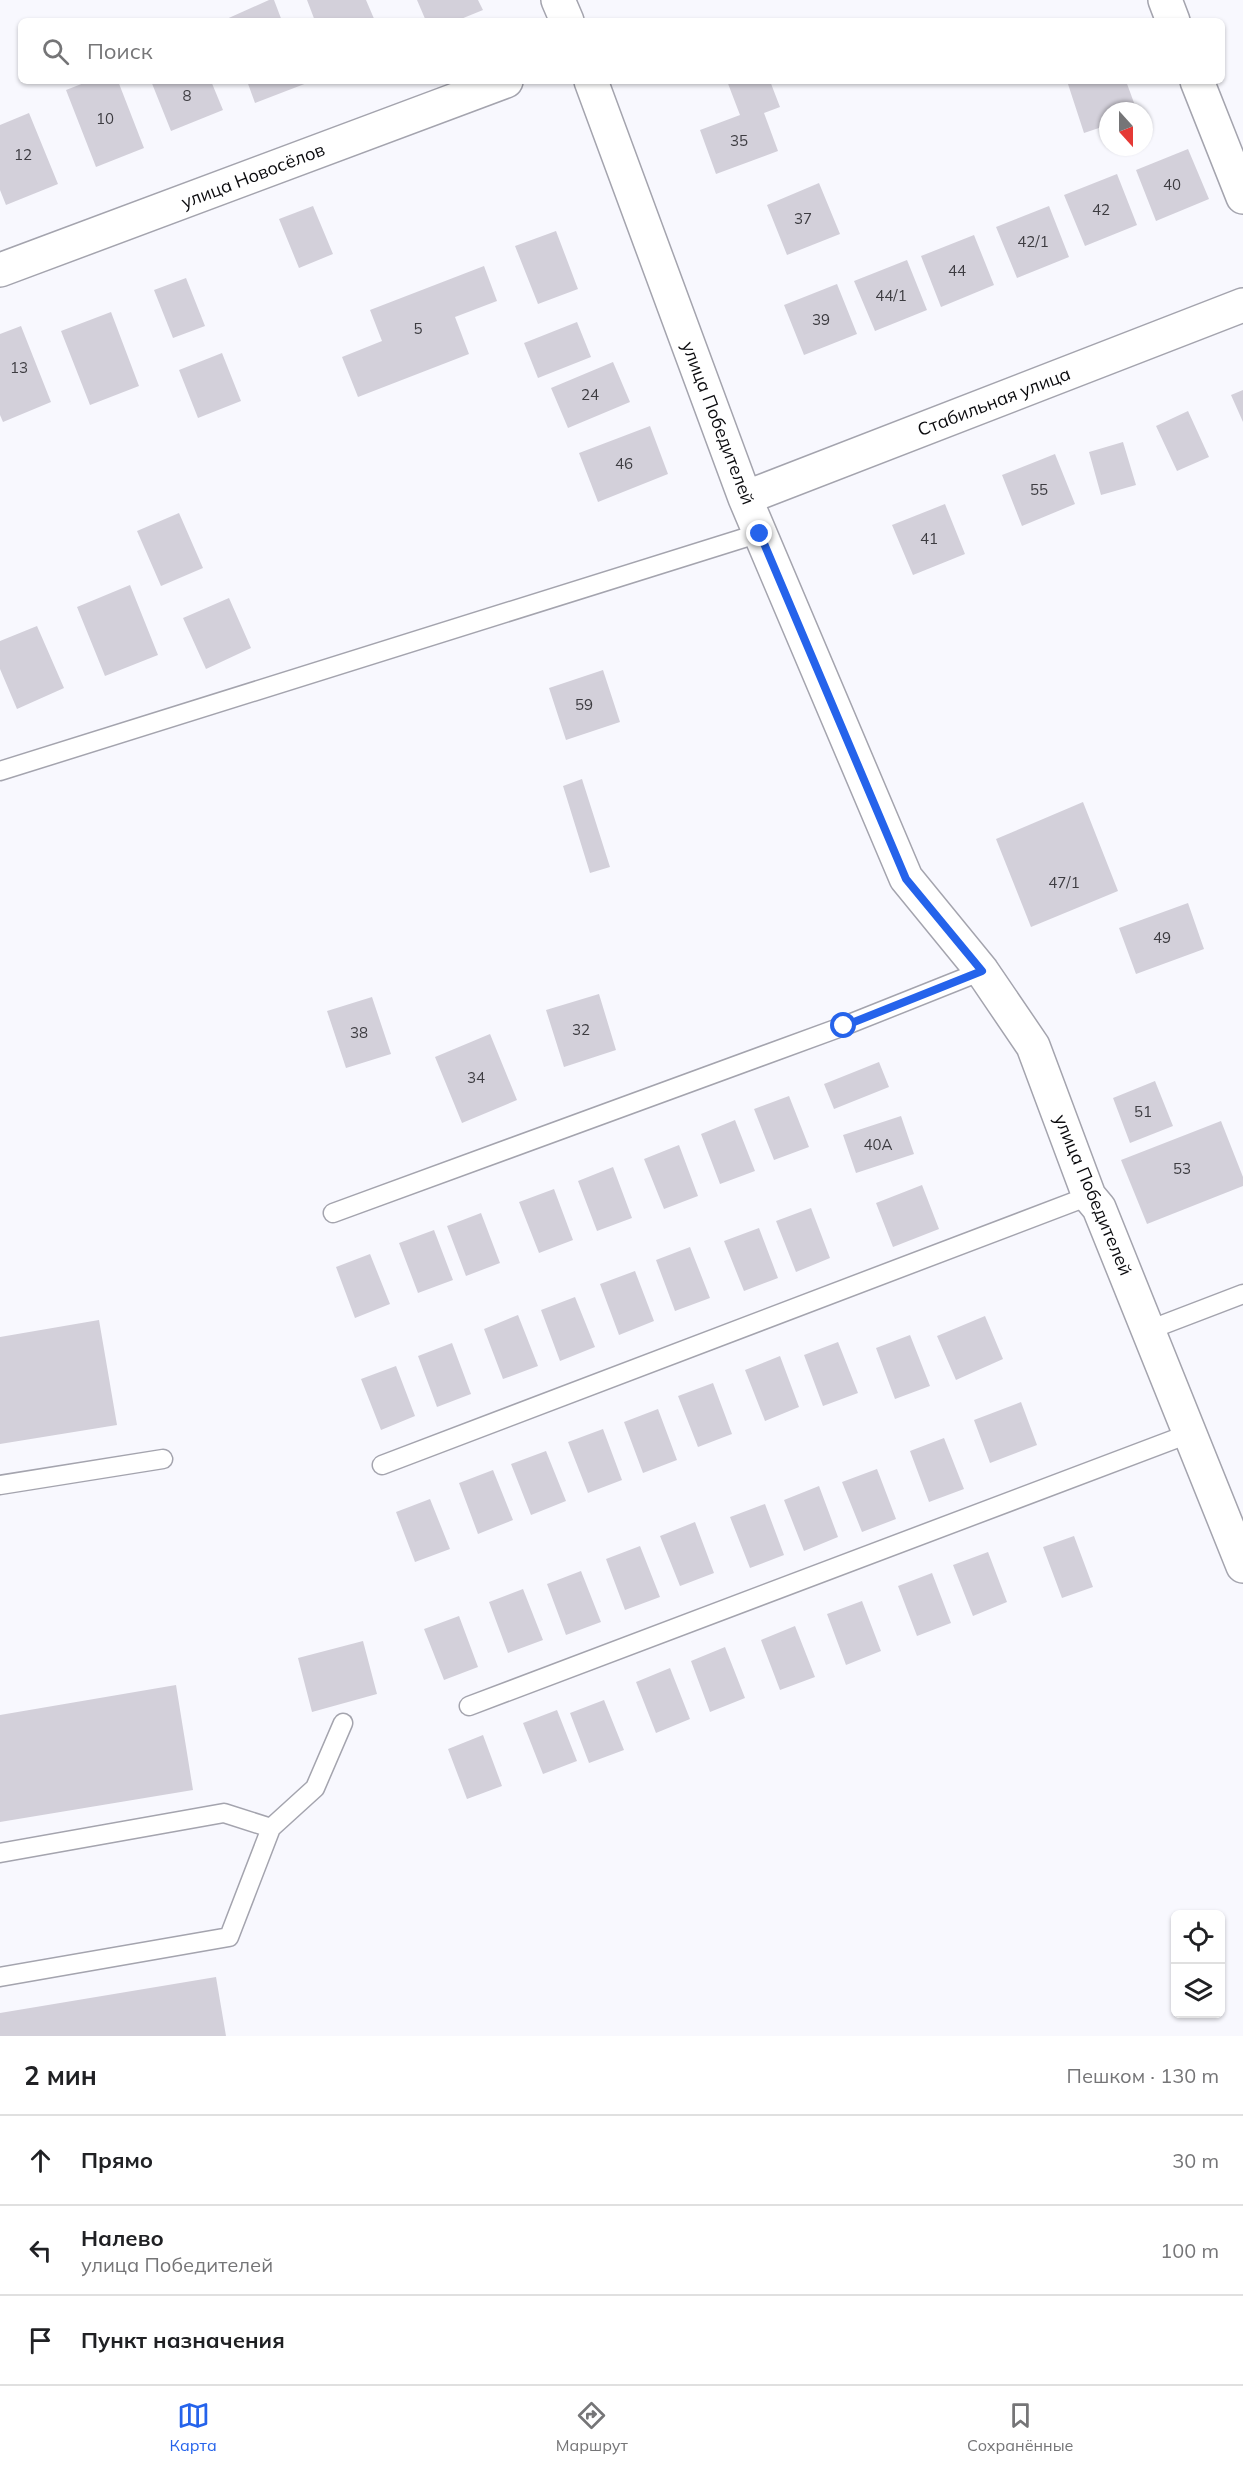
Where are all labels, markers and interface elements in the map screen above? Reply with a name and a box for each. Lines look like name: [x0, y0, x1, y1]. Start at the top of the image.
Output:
search box: [18, 18, 1225, 84]
icon: search: [39, 35, 72, 68]
text: Поиск: [87, 37, 153, 65]
house number: 8: [182, 86, 192, 105]
north arrow: [1099, 102, 1153, 156]
house number: 10: [96, 109, 114, 128]
house number: 35: [730, 131, 748, 150]
street label: улица Новосёлов: [178, 138, 328, 214]
house number: 12: [14, 145, 32, 164]
house number: 40: [1163, 175, 1181, 194]
house number: 42: [1092, 200, 1110, 219]
house number: 37: [794, 209, 812, 228]
house number: 42/1: [1017, 232, 1049, 251]
house number: 44: [948, 261, 966, 280]
house number: 44/1: [875, 286, 907, 305]
house number: 39: [812, 310, 830, 329]
house number: 5: [413, 319, 423, 338]
street label: улица Победителей: [677, 338, 760, 508]
house number: 13: [10, 358, 28, 377]
street label: Стабильная улица: [914, 362, 1074, 441]
house number: 24: [581, 385, 599, 404]
house number: 46: [615, 454, 633, 473]
house number: 55: [1030, 480, 1048, 499]
route end: [746, 520, 772, 546]
house number: 41: [920, 529, 938, 548]
house number: 59: [575, 695, 593, 714]
house number: 47/1: [1048, 873, 1080, 892]
house number: 49: [1153, 928, 1171, 947]
route start: [830, 1012, 856, 1038]
house number: 32: [572, 1020, 590, 1039]
house number: 38: [350, 1023, 368, 1042]
house number: 34: [467, 1068, 485, 1087]
house number: 51: [1134, 1102, 1152, 1121]
street label: улица Победителей: [1049, 1111, 1138, 1279]
house number: 40А: [863, 1135, 893, 1154]
house number: 53: [1173, 1159, 1191, 1178]
map controls: [1171, 1910, 1225, 2018]
button: locate: [1171, 1910, 1225, 1964]
button: layers: [1171, 1964, 1225, 2018]
text: 2 мин: [24, 2059, 97, 2092]
text: Пешком · 130 m: [1067, 2063, 1219, 2088]
icon: ahead: [24, 2144, 57, 2177]
text: Прямо: [81, 2146, 153, 2174]
text: 30 m: [1172, 2148, 1219, 2173]
text: Налево: [81, 2224, 164, 2252]
icon: left: [24, 2234, 57, 2267]
text: 100 m: [1160, 2238, 1219, 2263]
text: улица Победителей: [81, 2252, 273, 2277]
icon: arrive: [24, 2324, 57, 2357]
text: Пункт назначения: [81, 2326, 285, 2354]
tab: Карта: [170, 2399, 217, 2455]
tab: Маршрут: [556, 2399, 628, 2455]
tab: Сохранённые: [967, 2399, 1073, 2455]

